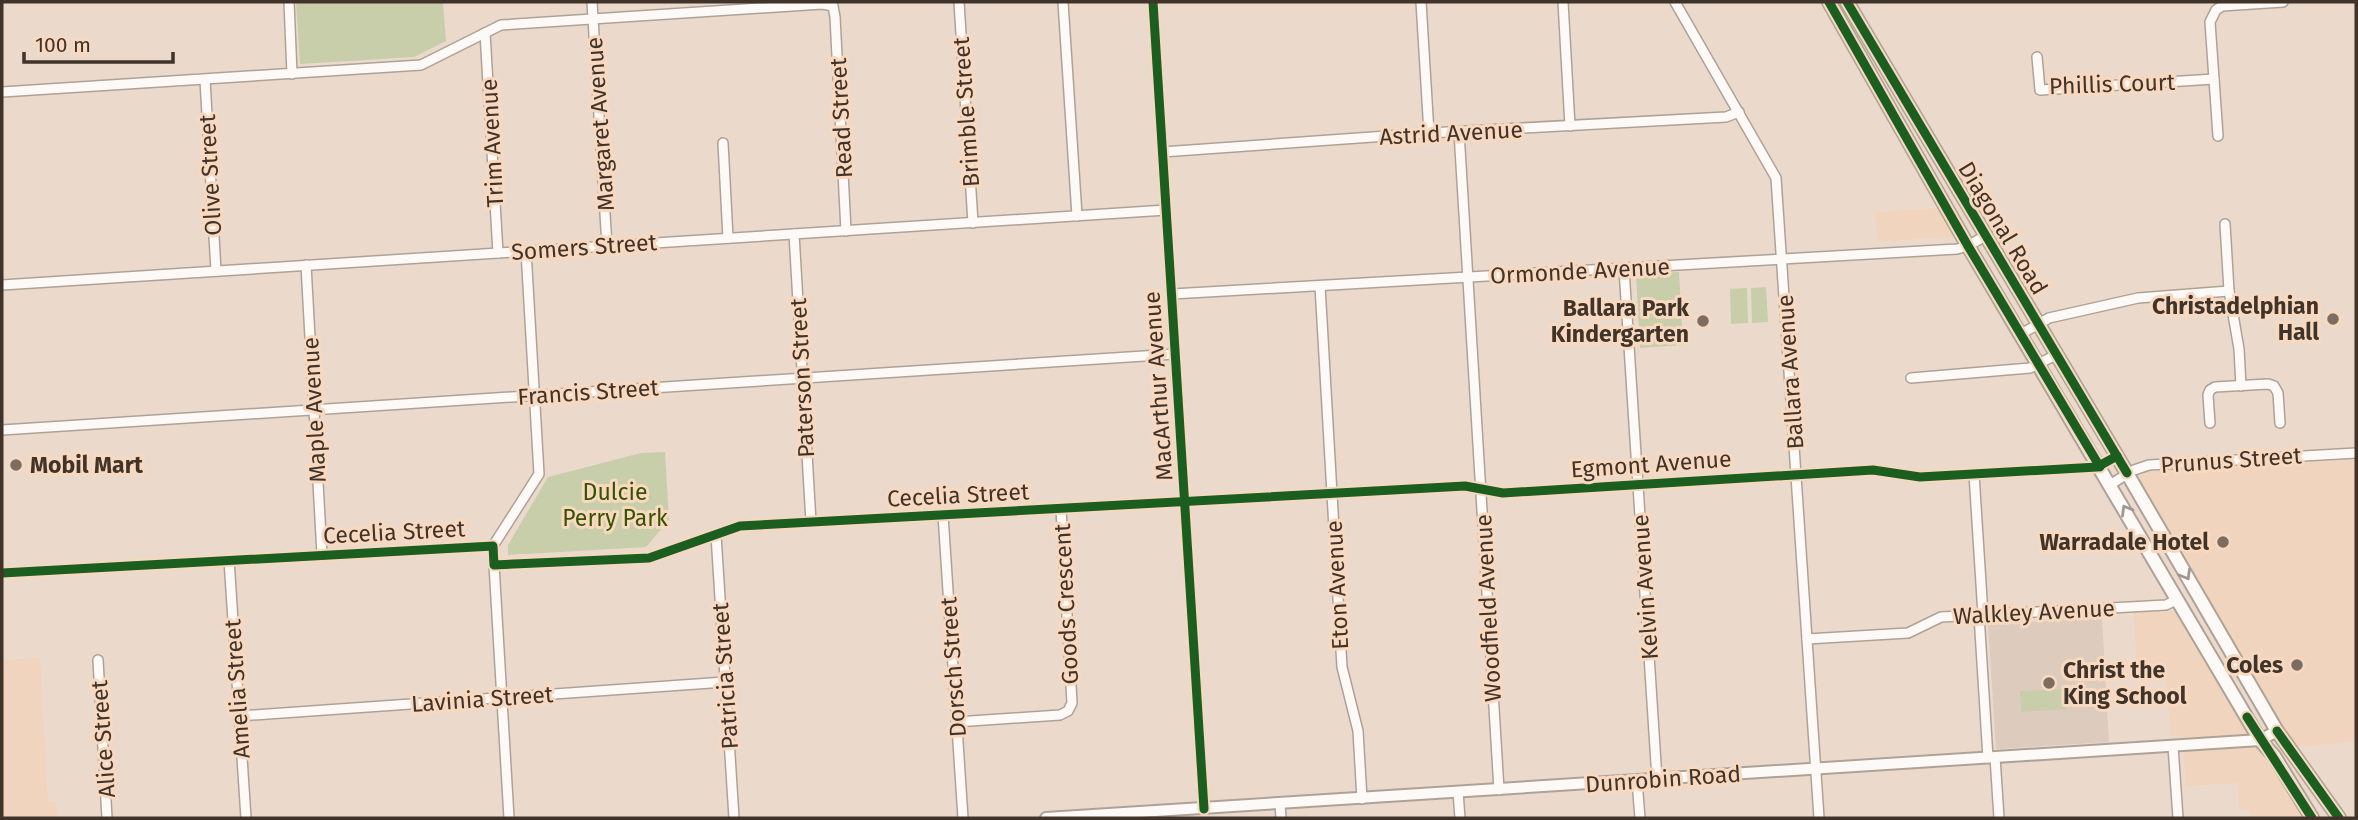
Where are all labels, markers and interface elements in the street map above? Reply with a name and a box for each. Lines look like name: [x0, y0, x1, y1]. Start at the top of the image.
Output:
scale bar: [24, 21, 173, 65]
text: 100 m: [35, 32, 91, 58]
street label: Brimble Street: [947, 35, 985, 188]
street label: Margaret Avenue: [580, 36, 620, 212]
street label: Read Street: [824, 56, 858, 179]
street label: Phillis Court: [2049, 68, 2176, 100]
street label: Trim Avenue: [475, 78, 509, 208]
street label: Olive Street: [193, 113, 227, 236]
street label: Astrid Avenue: [1378, 115, 1524, 151]
street label: Diagonal Road: [1952, 156, 2054, 300]
street label: Somers Street: [510, 228, 658, 266]
street label: Ormonde Avenue: [1489, 252, 1671, 290]
street label: MacArthur Avenue: [1137, 290, 1179, 482]
place label: Christadelphian Hall: [2152, 292, 2319, 346]
place label: Ballara Park Kindergarten: [1551, 294, 1689, 348]
street label: Ballara Avenue: [1771, 294, 1809, 450]
street label: Paterson Street: [784, 297, 820, 459]
marker: Christadelphian Hall: [2325, 311, 2341, 327]
marker: Ballara Park Kindergarten: [1695, 313, 1711, 329]
street label: Maple Avenue: [296, 337, 332, 483]
street label: Francis Street: [517, 373, 660, 411]
street label: Prunus Street: [2160, 441, 2303, 479]
street label: Egmont Avenue: [1570, 444, 1732, 484]
place label: Mobil Mart: [30, 451, 144, 479]
marker: Mobil Mart: [8, 457, 24, 473]
street label: Cecelia Street: [886, 477, 1030, 513]
park label: Dulcie Perry Park: [562, 478, 668, 532]
one-way arrow: [2121, 504, 2134, 517]
street label: Woodfield Avenue: [1469, 513, 1507, 703]
street label: Kelvin Avenue: [1626, 513, 1664, 661]
street label: Cecelia Street: [322, 514, 466, 550]
street label: Eton Avenue: [1320, 520, 1354, 650]
street label: Goods Crescent: [1048, 522, 1084, 685]
place label: Warradale Hotel: [2040, 528, 2209, 556]
marker: Warradale Hotel: [2215, 534, 2231, 550]
one-way arrow: [2178, 567, 2191, 580]
street label: Walkley Avenue: [1952, 594, 2116, 630]
street label: Dorsch Street: [934, 595, 972, 738]
street label: Patricia Street: [706, 601, 744, 750]
street label: Amelia Street: [218, 618, 256, 760]
place label: Coles: [2226, 651, 2283, 679]
place label: Christ the King School: [2063, 656, 2187, 710]
marker: Coles: [2289, 657, 2305, 673]
marker: Christ the King School: [2041, 675, 2057, 691]
street label: Alice Street: [85, 678, 121, 799]
street label: Lavinia Street: [410, 680, 555, 718]
street label: Dunrobin Road: [1584, 760, 1742, 798]

